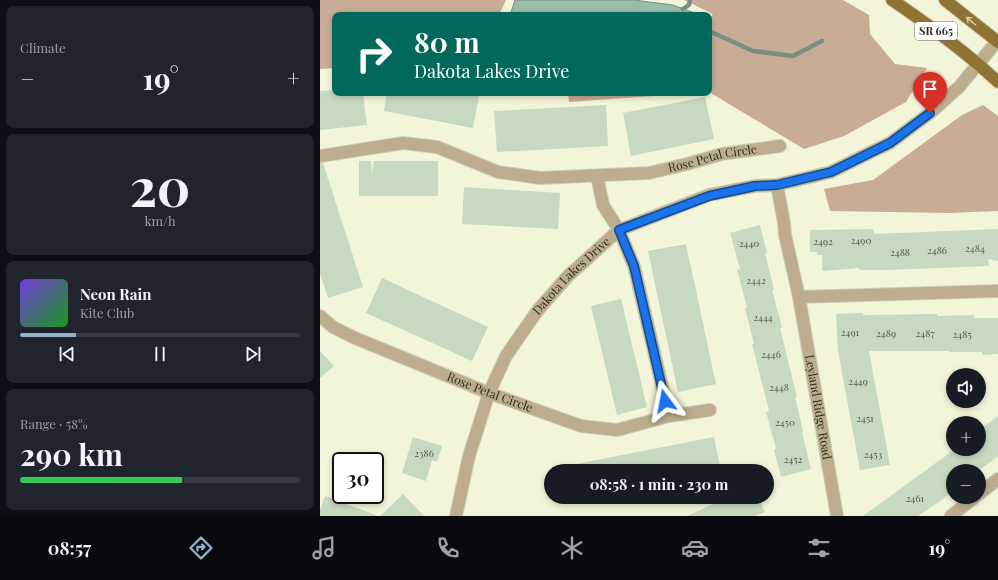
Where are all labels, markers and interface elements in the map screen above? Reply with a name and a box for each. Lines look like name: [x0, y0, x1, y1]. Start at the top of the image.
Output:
one-way arrow: [966, 16, 977, 25]
road number: SR 665: [915, 22, 957, 40]
text: 80 m: [414, 23, 480, 60]
icon: right: [348, 28, 400, 80]
text: Climate: [20, 39, 66, 56]
text: 19°: [143, 58, 179, 98]
text: Dakota Lakes Drive: [414, 59, 569, 83]
text: −: [20, 63, 34, 93]
text: +: [287, 63, 300, 93]
pin: [913, 72, 947, 113]
icon: arrive: [919, 78, 941, 100]
street label: Rose Petal Circle: [666, 140, 758, 175]
text: 20: [130, 151, 190, 220]
text: km/h: [144, 212, 176, 229]
street label: Dakota Lakes Drive: [529, 233, 613, 318]
house number: 2490: [851, 233, 871, 247]
house number: 2492: [813, 234, 833, 248]
house number: 2440: [739, 236, 759, 250]
house number: 2484: [965, 241, 985, 255]
house number: 2486: [927, 243, 947, 257]
house number: 2488: [890, 245, 910, 259]
house number: 2442: [746, 273, 766, 287]
text: Neon Rain: [80, 284, 151, 304]
text: Kite Club: [80, 304, 134, 321]
house number: 2444: [753, 310, 773, 324]
house number: 2491: [841, 325, 860, 339]
house number: 2489: [876, 326, 896, 340]
house number: 2487: [916, 326, 935, 340]
house number: 2485: [952, 327, 972, 341]
icon: previous: [56, 343, 78, 365]
icon: pause: [149, 343, 171, 365]
icon: next: [242, 343, 264, 365]
house number: 2446: [761, 347, 781, 361]
street label: Leyland Ridge Road: [802, 353, 836, 461]
street label: Rose Petal Circle: [445, 368, 535, 415]
map controls: [946, 368, 986, 504]
button: sound: [946, 368, 986, 408]
house number: 2449: [848, 374, 868, 388]
position arrow: [644, 380, 686, 422]
house number: 2448: [769, 380, 789, 394]
house number: 2451: [856, 411, 874, 425]
text: Range · 58%: [20, 415, 88, 432]
house number: 2450: [775, 415, 795, 429]
button: +: [946, 416, 986, 456]
text: 290 km: [20, 434, 123, 474]
house number: 2386: [414, 446, 434, 460]
house number: 2453: [864, 447, 883, 461]
speed limit sign: 30: [332, 452, 384, 504]
house number: 2452: [784, 452, 803, 466]
button: −: [946, 464, 986, 504]
text: 08:58 · 1 min · 230 m: [590, 474, 728, 494]
house number: 2461: [906, 491, 925, 505]
icon: directions: [187, 534, 215, 562]
icon: music: [310, 534, 338, 562]
icon: phone: [434, 534, 462, 562]
icon: climate: [558, 534, 586, 562]
icon: car: [681, 534, 709, 562]
icon: filters: [805, 534, 833, 562]
text: 08:57: [48, 536, 91, 560]
text: 19°: [928, 536, 950, 560]

